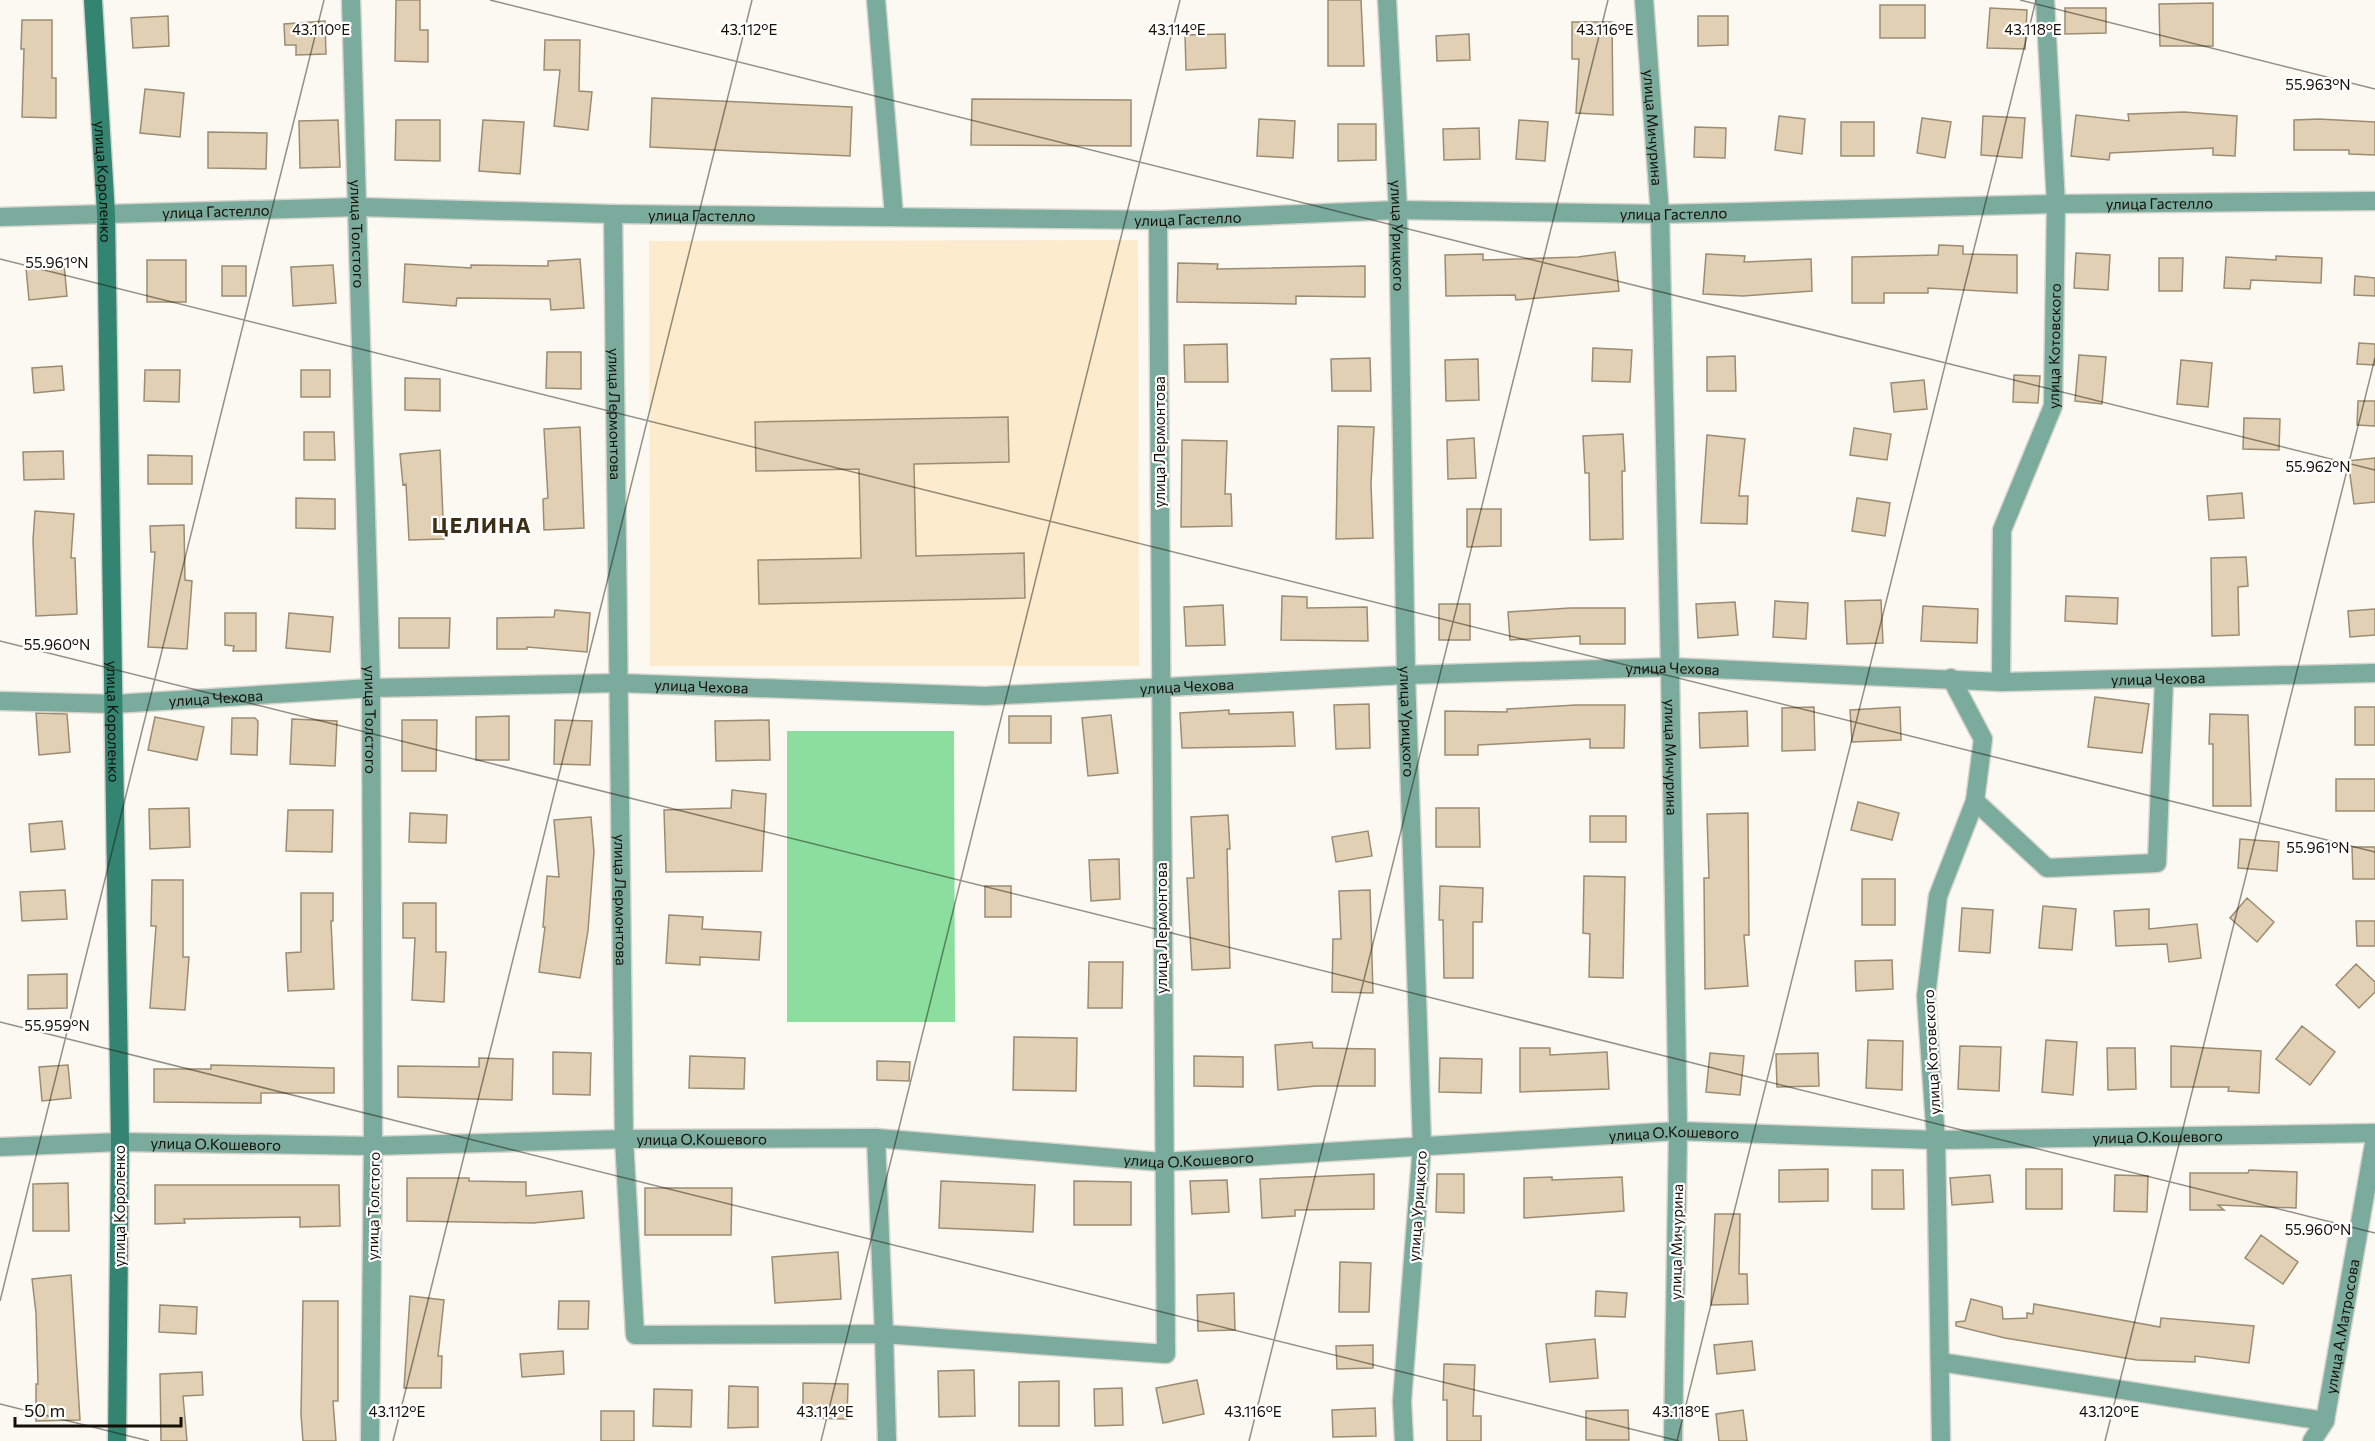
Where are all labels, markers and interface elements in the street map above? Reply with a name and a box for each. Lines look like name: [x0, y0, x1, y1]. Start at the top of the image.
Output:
text: 43.110°E: [292, 20, 350, 38]
text: 43.112°E: [721, 20, 778, 38]
text: 43.114°E: [1148, 20, 1206, 38]
text: 43.116°E: [1576, 20, 1634, 38]
text: 43.118°E: [2004, 20, 2062, 38]
street label: улица Мичурина: [1640, 69, 1667, 186]
text: 55.963°N: [2285, 75, 2351, 93]
street label: улица Короленко: [91, 120, 115, 243]
street label: улица Толстого: [347, 179, 368, 289]
street label: улица Урицкого: [1387, 180, 1408, 292]
street label: улица Гастелло: [2106, 194, 2213, 213]
street label: улица Гастелло: [162, 200, 270, 221]
street label: улица Гастелло: [1620, 203, 1727, 223]
street label: улица Гастелло: [648, 205, 756, 225]
street label: улица Гастелло: [1134, 208, 1242, 229]
text: 55.961°N: [25, 253, 89, 271]
street label: улица Котовского: [2044, 283, 2064, 409]
street label: улица Лермонтова: [606, 348, 625, 480]
street label: улица Лермонтова: [1150, 376, 1168, 508]
text: 55.962°N: [2285, 457, 2351, 475]
district label: ЦЕЛИНА: [432, 512, 532, 537]
text: 55.960°N: [24, 635, 90, 653]
street label: улица Чехова: [1625, 658, 1720, 678]
street label: улица Короленко: [104, 660, 124, 783]
street label: улица Толстого: [361, 665, 380, 774]
street label: улица Урицкого: [1397, 666, 1418, 778]
street label: улица Чехова: [2111, 668, 2206, 688]
street label: улица Чехова: [654, 675, 749, 697]
street label: улица Чехова: [1139, 675, 1235, 697]
street label: улица Чехова: [168, 686, 263, 710]
street label: улица Мичурина: [1662, 699, 1682, 816]
street label: улица Лермонтова: [611, 834, 631, 966]
text: 55.961°N: [2286, 838, 2350, 856]
street label: улица Лермонтова: [1152, 862, 1170, 994]
street label: улица Котовского: [1919, 989, 1943, 1115]
text: 55.959°N: [24, 1016, 90, 1034]
street label: улица О.Кошевого: [1608, 1122, 1739, 1144]
street label: улица О.Кошевого: [2092, 1126, 2223, 1147]
street label: улица О.Кошевого: [636, 1129, 767, 1148]
street label: улица О.Кошевого: [150, 1133, 281, 1154]
street label: улица Короленко: [110, 1145, 128, 1267]
street label: улица О.Кошевого: [1123, 1147, 1254, 1171]
street label: улица Урицкого: [1404, 1150, 1430, 1262]
street label: улица Толстого: [363, 1152, 383, 1260]
street label: улица Мичурина: [1666, 1184, 1686, 1300]
text: 55.960°N: [2285, 1220, 2351, 1238]
street label: улица А.Матросова: [2321, 1257, 2362, 1395]
scale bar: [15, 1390, 182, 1428]
text: 50 m: [24, 1399, 65, 1421]
text: 43.112°E: [369, 1402, 426, 1420]
text: 43.114°E: [796, 1402, 854, 1420]
text: 43.116°E: [1224, 1402, 1282, 1420]
text: 43.118°E: [1652, 1402, 1710, 1420]
text: 43.120°E: [2079, 1402, 2139, 1420]

